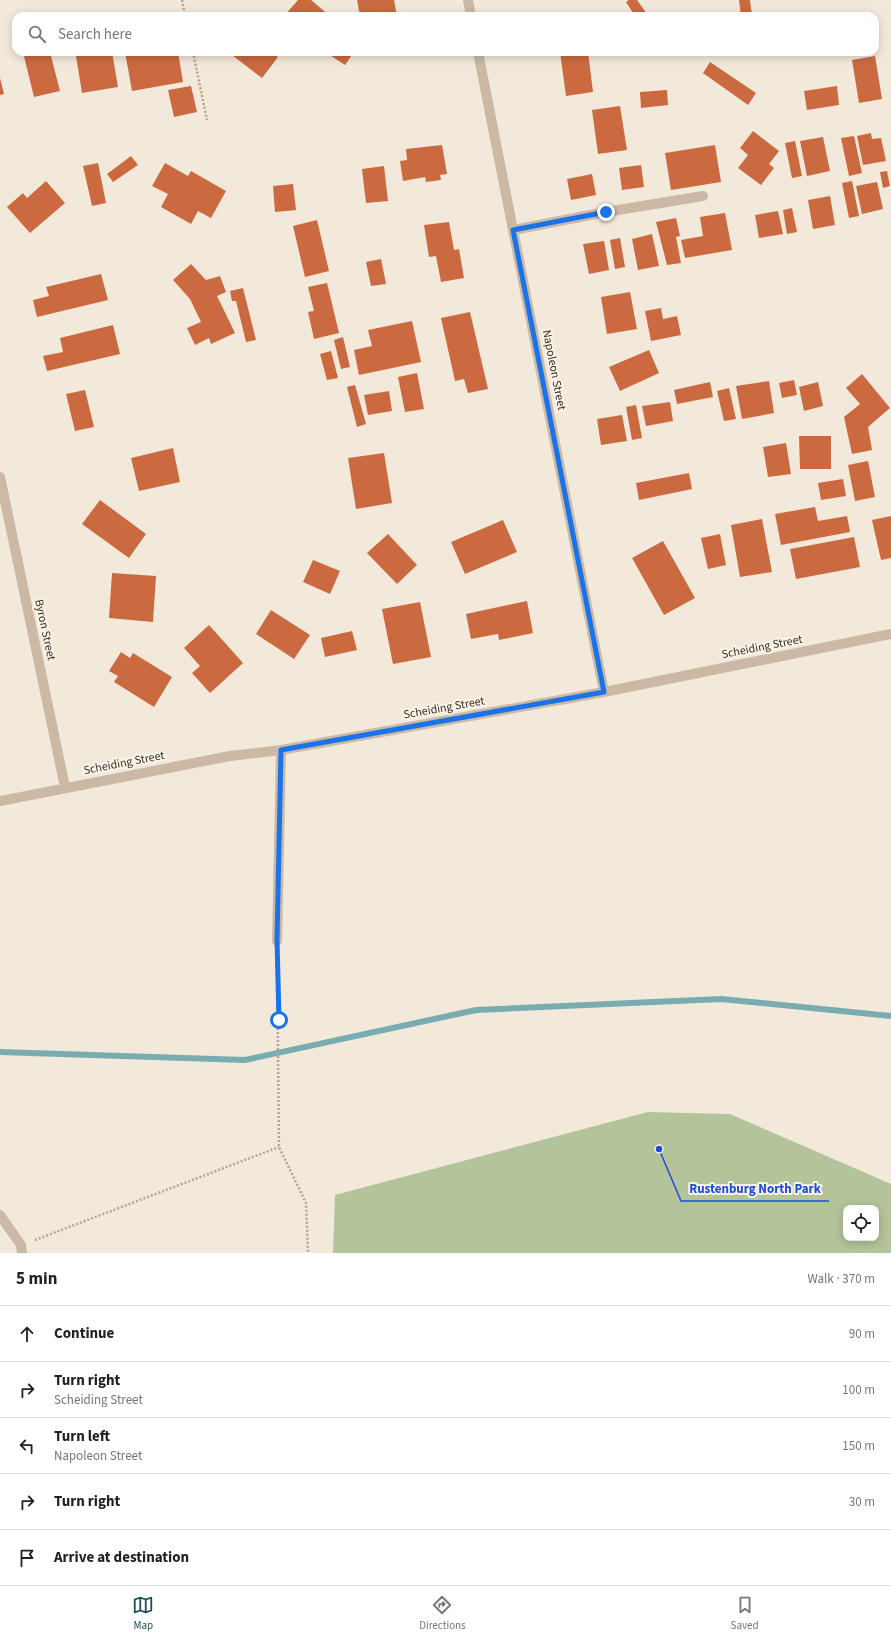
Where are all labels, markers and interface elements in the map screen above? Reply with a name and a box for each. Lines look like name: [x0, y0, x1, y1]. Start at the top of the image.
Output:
search box: [12, 12, 879, 56]
icon: search: [26, 23, 48, 45]
text: Search here: [58, 24, 132, 45]
route end: [597, 203, 615, 221]
street label: Napoleon Street: [538, 328, 570, 412]
street label: Byron Street: [30, 598, 60, 662]
street label: Scheiding Street: [720, 631, 804, 663]
street label: Scheiding Street: [402, 693, 486, 723]
street label: Scheiding Street: [82, 747, 166, 779]
route start: [270, 1011, 288, 1029]
callout: Rustenburg North Park: [681, 1176, 829, 1201]
text: Rustenburg North Park: [689, 1180, 822, 1198]
map controls: [843, 1205, 879, 1241]
button: locate: [843, 1205, 879, 1241]
text: 5 min: [16, 1267, 57, 1291]
text: Walk · 370 m: [807, 1270, 875, 1288]
icon: ahead: [16, 1323, 38, 1345]
text: Continue: [54, 1323, 114, 1344]
text: 90 m: [849, 1325, 875, 1343]
text: Turn right: [54, 1370, 120, 1391]
icon: right: [16, 1379, 38, 1401]
text: 100 m: [842, 1381, 875, 1399]
text: Scheiding Street: [54, 1391, 143, 1409]
text: Turn left: [54, 1426, 110, 1447]
icon: left: [16, 1435, 38, 1457]
text: 150 m: [842, 1437, 875, 1455]
text: Napoleon Street: [54, 1447, 142, 1465]
icon: right: [16, 1491, 38, 1513]
text: Turn right: [54, 1491, 120, 1512]
text: 30 m: [849, 1493, 875, 1511]
icon: arrive: [16, 1547, 38, 1569]
text: Arrive at destination: [54, 1547, 189, 1568]
tab: Map: [132, 1594, 154, 1633]
tab: Directions: [419, 1594, 466, 1633]
tab: Saved: [731, 1594, 759, 1633]

